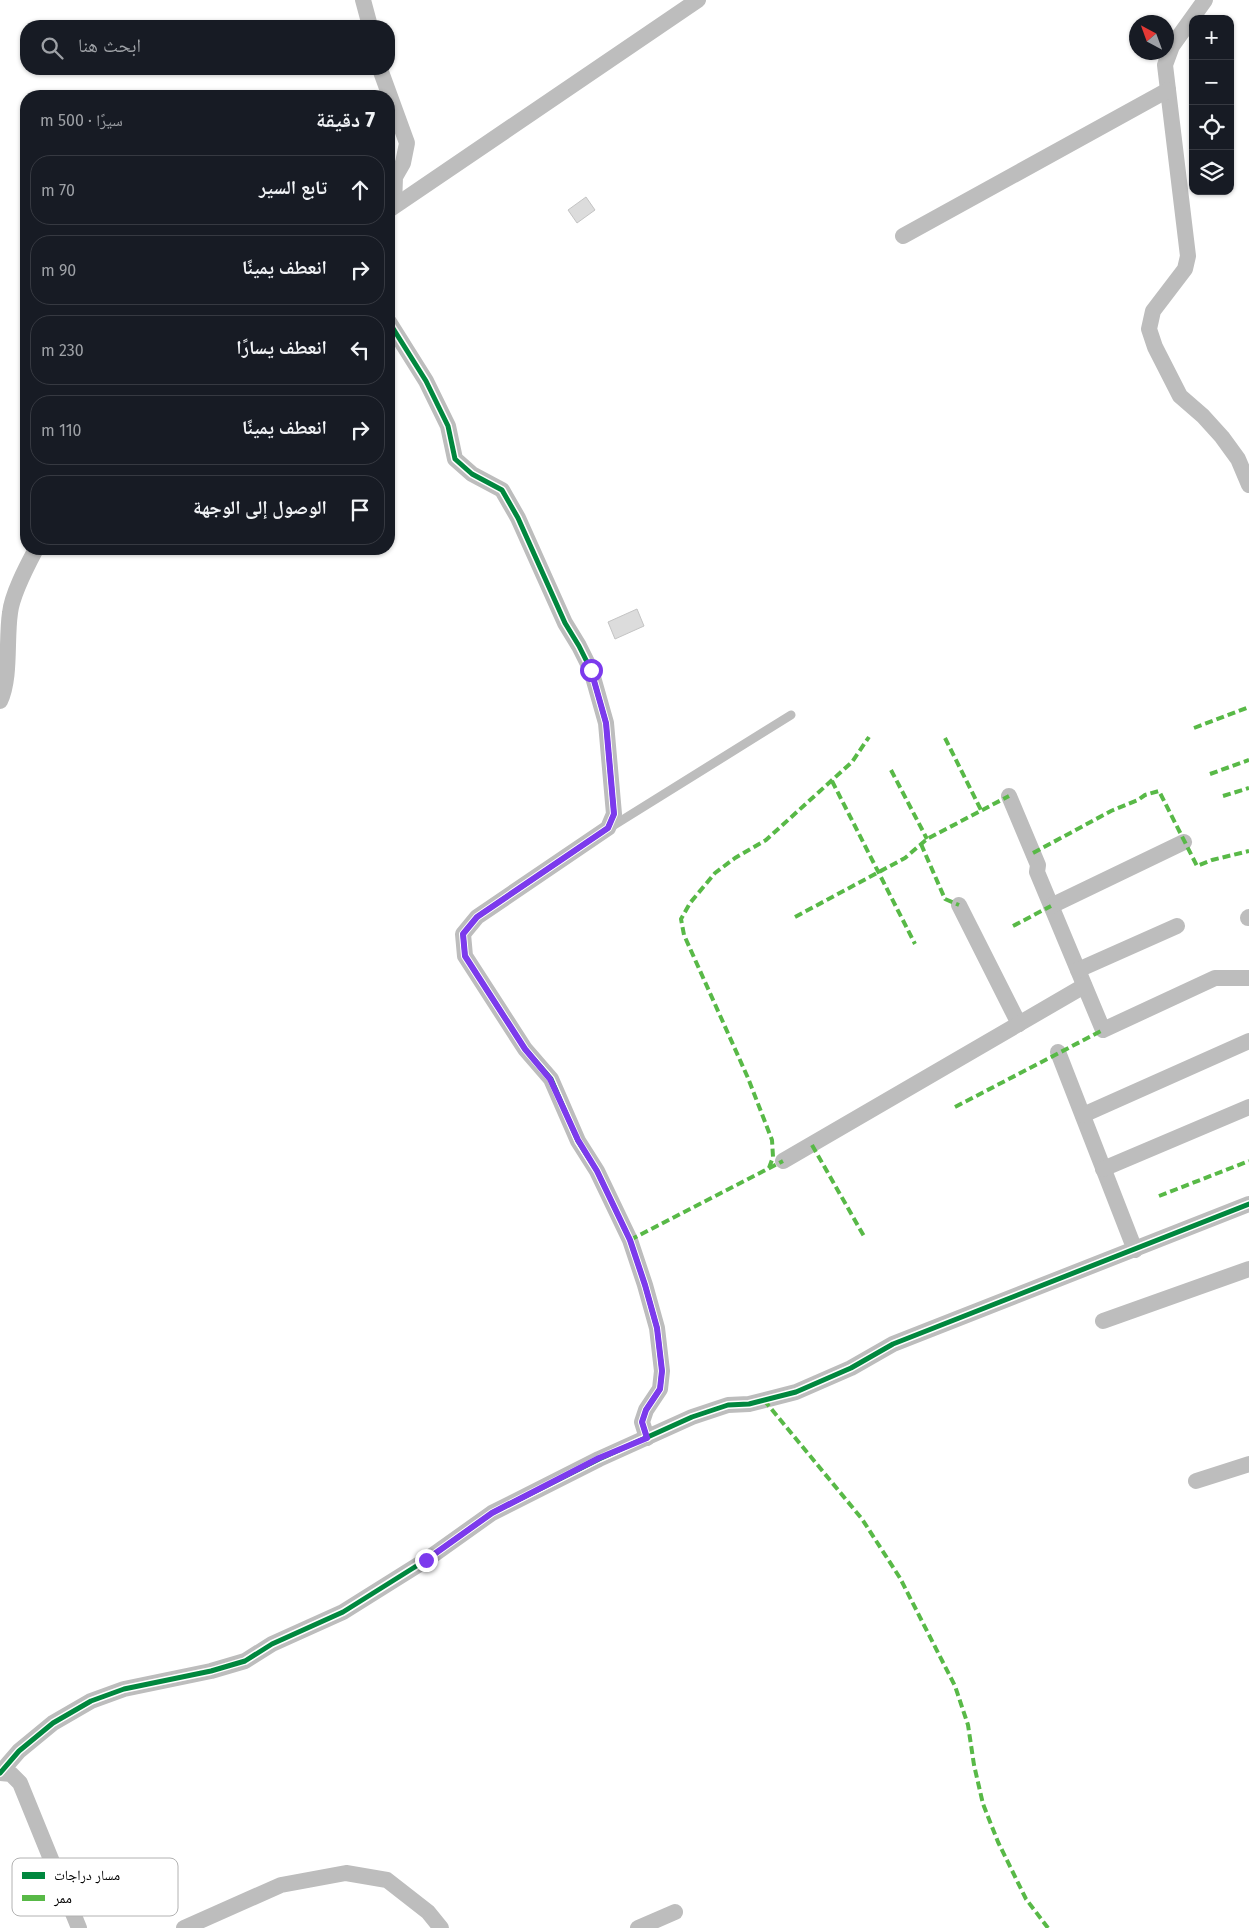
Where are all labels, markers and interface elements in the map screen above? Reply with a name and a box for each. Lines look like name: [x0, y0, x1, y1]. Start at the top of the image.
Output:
north arrow: [1129, 15, 1174, 60]
map controls: [1189, 15, 1234, 195]
button: +: [1189, 15, 1234, 60]
search box: [20, 20, 395, 75]
icon: search: [38, 34, 66, 62]
text: ابحث هنا: [78, 34, 141, 57]
button: −: [1189, 60, 1234, 105]
button: locate: [1189, 105, 1234, 150]
text: 7 دقيقة: [316, 107, 375, 133]
text: سيرًا · 500 m: [40, 111, 123, 130]
button: layers: [1189, 150, 1234, 195]
text: تابع السير: [259, 176, 327, 199]
icon: ahead: [346, 176, 374, 204]
text: 70 m: [41, 181, 75, 200]
text: انعطف يمينًا: [242, 256, 327, 279]
icon: right: [346, 256, 374, 284]
text: 90 m: [41, 261, 76, 280]
text: انعطف يسارًا: [236, 336, 327, 359]
icon: left: [346, 336, 374, 364]
text: 230 m: [41, 341, 84, 360]
text: انعطف يمينًا: [242, 416, 327, 439]
icon: right: [346, 416, 374, 444]
text: 110 m: [41, 421, 82, 440]
text: الوصول إلى الوجهة: [193, 496, 327, 519]
icon: arrive: [346, 496, 374, 524]
route start: [580, 659, 603, 682]
route end: [415, 1549, 438, 1572]
legend: [12, 1858, 178, 1916]
text: مسار دراجات: [54, 1867, 120, 1884]
text: ممر: [53, 1890, 72, 1907]

